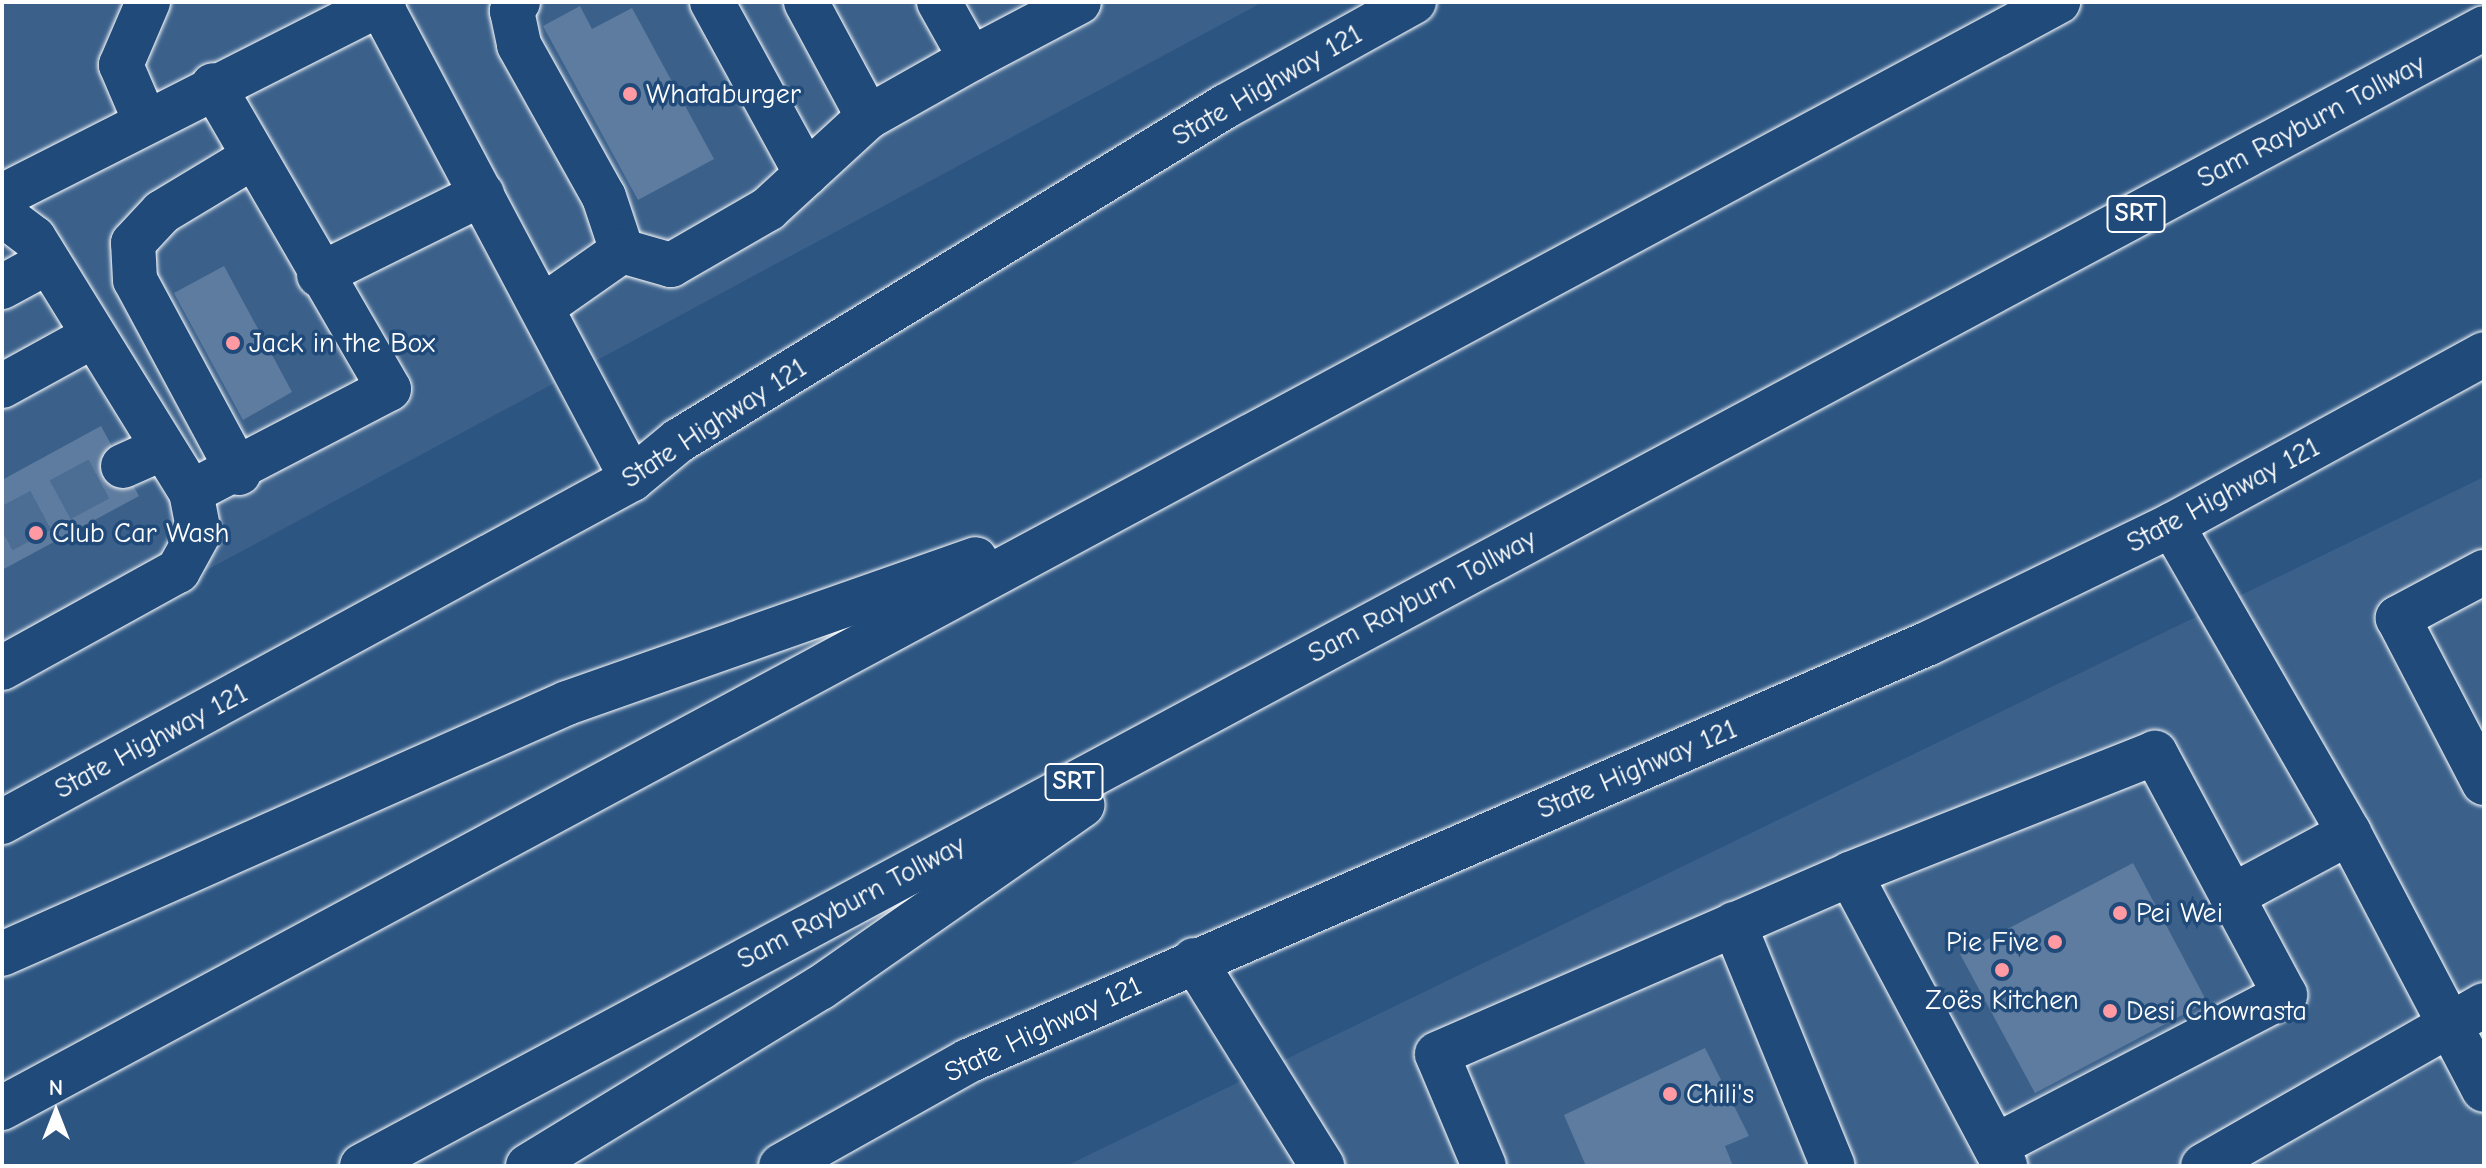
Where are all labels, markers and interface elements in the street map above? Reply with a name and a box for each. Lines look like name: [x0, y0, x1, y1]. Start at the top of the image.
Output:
street label: State Highway 121: [1166, 17, 1368, 153]
street label: Sam Rayburn Tollway: [2191, 47, 2431, 195]
place label: Whataburger: [646, 77, 801, 111]
marker: Whataburger: [621, 85, 639, 103]
road number: SRT: [2106, 192, 2166, 236]
place label: Jack in the Box: [249, 326, 435, 360]
marker: Jack in the Box: [224, 334, 242, 352]
street label: State Highway 121: [615, 351, 813, 495]
street label: State Highway 121: [2121, 430, 2325, 560]
place label: Club Car Wash: [52, 516, 230, 550]
street label: Sam Rayburn Tollway: [1302, 522, 1542, 670]
marker: Club Car Wash: [27, 524, 45, 542]
street label: State Highway 121: [49, 676, 253, 806]
street label: State Highway 121: [1532, 712, 1742, 826]
road number: SRT: [1044, 760, 1104, 804]
street label: Sam Rayburn Tollway: [731, 828, 971, 976]
place label: Pei Wei: [2136, 896, 2223, 930]
marker: Pei Wei: [2111, 904, 2129, 922]
place label: Pie Five: [1946, 925, 2039, 959]
marker: Pie Five: [2046, 933, 2064, 951]
marker: Zoës Kitchen: [1993, 961, 2011, 979]
street label: State Highway 121: [939, 969, 1147, 1089]
place label: Zoës Kitchen: [1925, 983, 2079, 1017]
place label: Desi Chowrasta: [2126, 994, 2307, 1028]
marker: Desi Chowrasta: [2101, 1002, 2119, 1020]
north arrow: [16, 1072, 96, 1152]
text: N: [49, 1075, 63, 1101]
place label: Chili's: [1686, 1077, 1754, 1111]
marker: Chili's: [1661, 1085, 1679, 1103]

